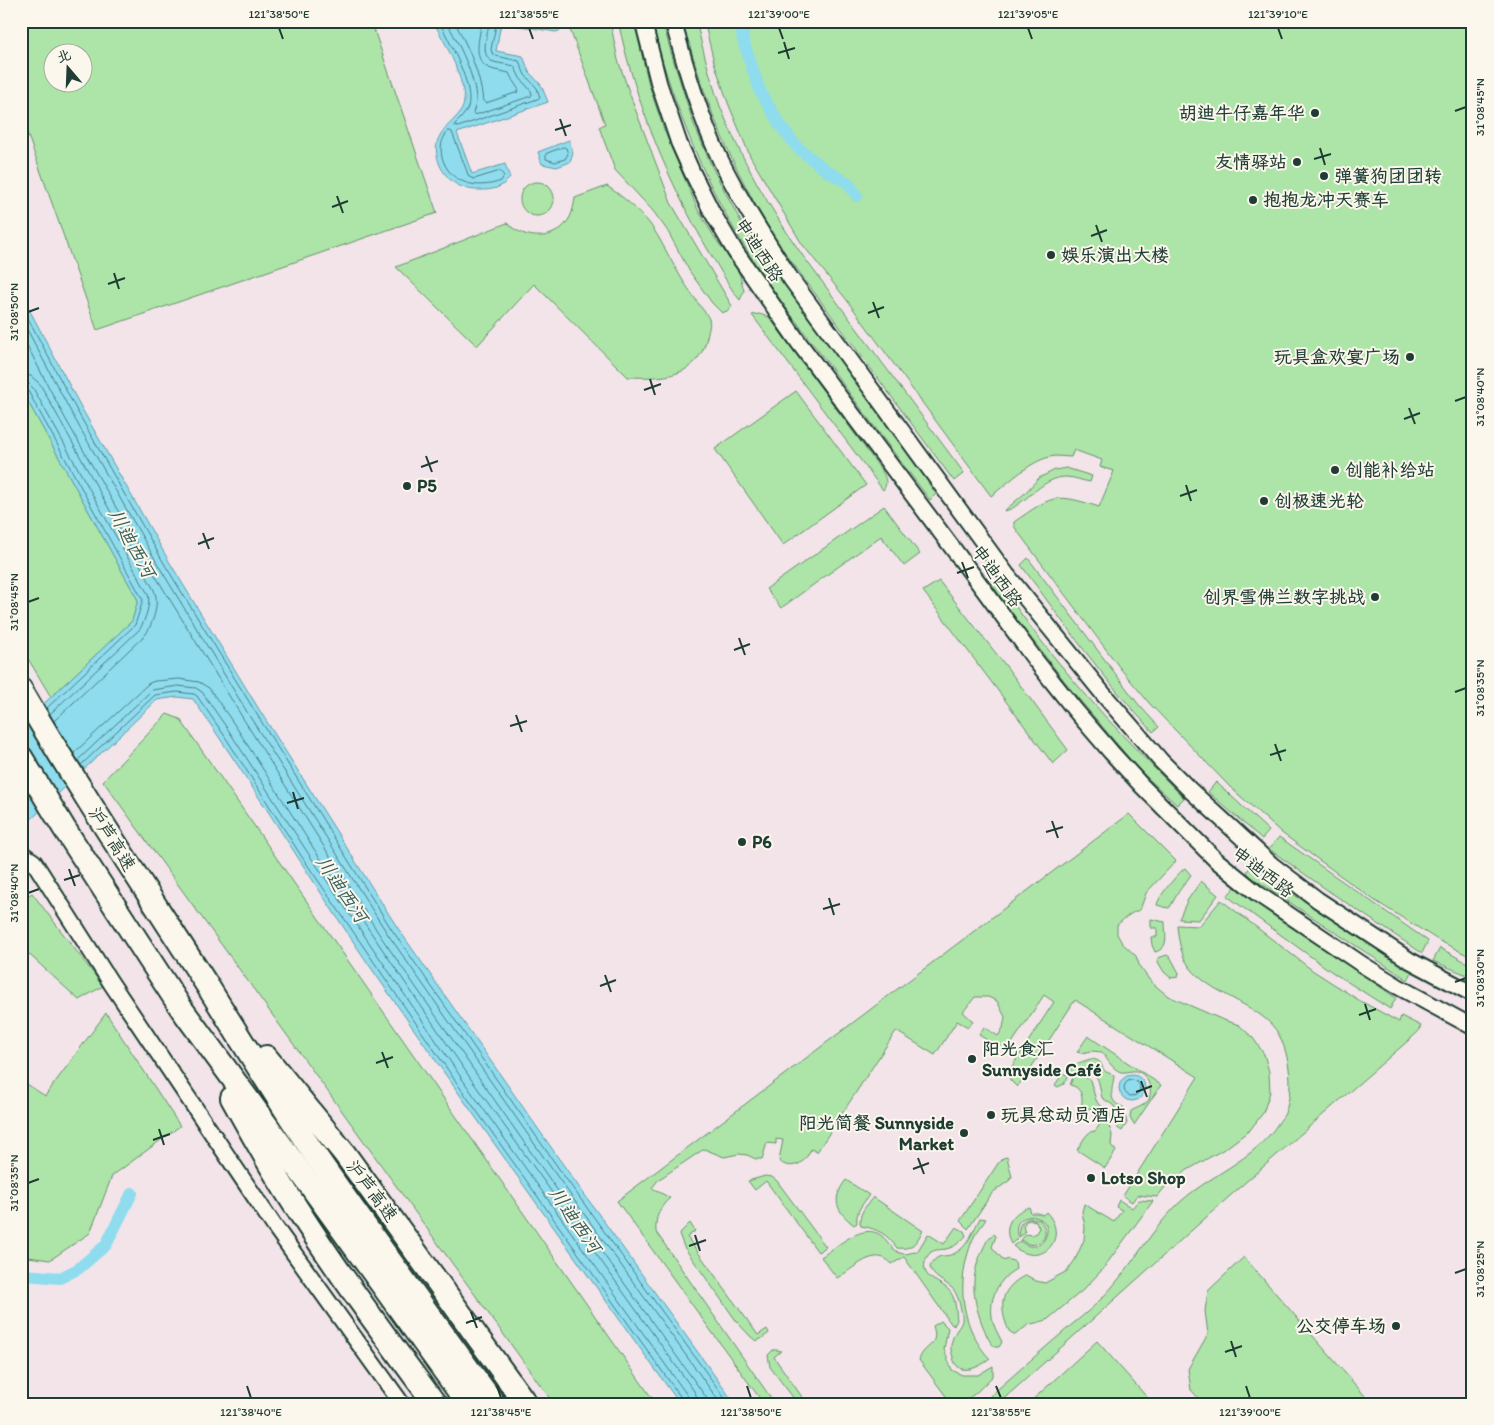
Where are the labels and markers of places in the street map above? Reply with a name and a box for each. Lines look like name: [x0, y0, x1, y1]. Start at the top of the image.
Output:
place label: 胡迪牛仔嘉年华: [1179, 102, 1305, 124]
marker: 胡迪牛仔嘉年华: [1309, 107, 1321, 119]
place label: 友情驿站: [1215, 151, 1287, 173]
marker: 友情驿站: [1291, 156, 1303, 168]
place label: 弹簧狗团团转: [1334, 165, 1442, 187]
marker: 弹簧狗团团转: [1318, 170, 1330, 182]
place label: 抱抱龙冲天赛车: [1263, 189, 1389, 211]
marker: 抱抱龙冲天赛车: [1247, 194, 1259, 206]
place label: 娱乐演出大楼: [1061, 244, 1169, 266]
marker: 娱乐演出大楼: [1045, 249, 1057, 261]
place label: 玩具盒欢宴广场: [1274, 346, 1400, 368]
marker: 玩具盒欢宴广场: [1404, 351, 1416, 363]
place label: 创能补给站: [1345, 459, 1435, 481]
marker: 创能补给站: [1329, 464, 1341, 476]
place label: P5: [417, 475, 437, 497]
marker: P5: [401, 480, 413, 492]
place label: 创极速光轮: [1274, 490, 1364, 512]
marker: 创极速光轮: [1258, 495, 1270, 507]
place label: 创界雪佛兰数字挑战: [1203, 586, 1365, 608]
marker: 创界雪佛兰数字挑战: [1369, 591, 1381, 603]
place label: P6: [752, 831, 772, 853]
marker: P6: [736, 836, 748, 848]
place label: 阳光食汇 Sunnyside Café: [982, 1038, 1102, 1081]
marker: 阳光食汇 Sunnyside Café: [966, 1053, 978, 1065]
place label: 玩具总动员酒店: [1001, 1104, 1127, 1126]
marker: 玩具总动员酒店: [985, 1109, 997, 1121]
place label: 阳光简餐 Sunnyside Market: [799, 1112, 954, 1155]
marker: 阳光简餐 Sunnyside Market: [958, 1127, 970, 1139]
place label: Lotso Shop: [1101, 1167, 1186, 1189]
marker: Lotso Shop: [1085, 1172, 1097, 1184]
place label: 公交停车场: [1296, 1315, 1386, 1337]
marker: 公交停车场: [1390, 1320, 1402, 1332]

